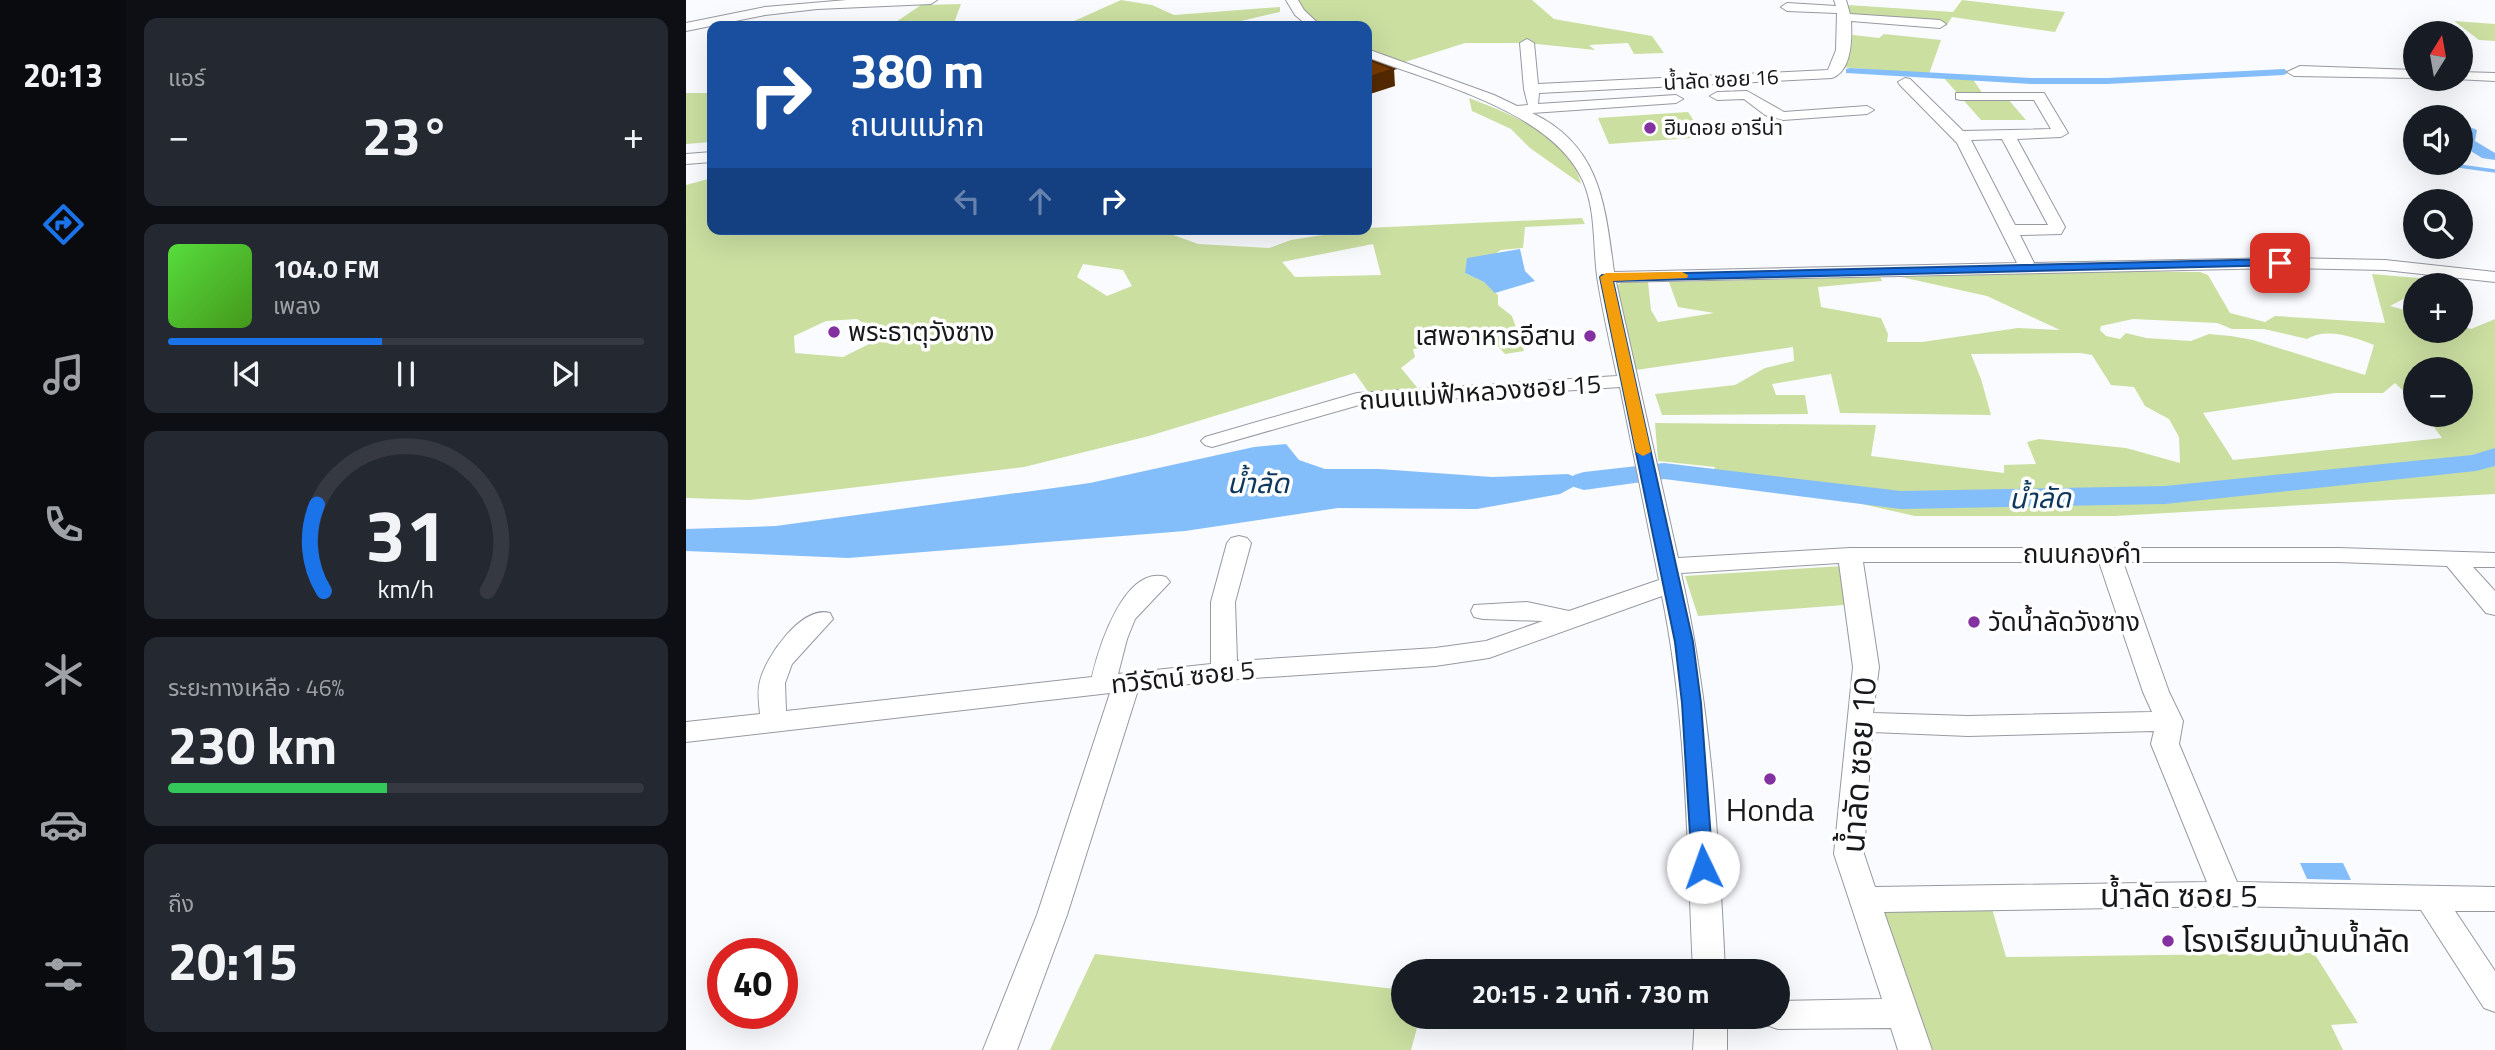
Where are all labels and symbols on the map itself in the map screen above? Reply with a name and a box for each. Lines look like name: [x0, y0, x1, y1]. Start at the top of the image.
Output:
north arrow: [2403, 21, 2473, 91]
street label: น้ำลัด ซอย 16: [1663, 60, 1779, 98]
place label: ฮิมดอย อารีน่า: [1664, 111, 1783, 143]
marker: ฮิมดอย อารีน่า: [1642, 120, 1658, 136]
pin: [2250, 233, 2310, 293]
place label: พระธาตุวังซาง: [848, 312, 995, 351]
place label: เสพอาหารอีสาน: [1415, 316, 1576, 355]
marker: พระธาตุวังซาง: [826, 324, 842, 340]
marker: เสพอาหารอีสาน: [1582, 328, 1598, 344]
street label: ถนนแม่ฟ้าหลวงซอย 15: [1357, 364, 1603, 419]
water label: น้ำลัด: [1227, 461, 1290, 504]
water label: น้ำลัด: [2009, 475, 2072, 520]
street label: ถนนกองคำ: [2023, 534, 2141, 573]
place label: วัดน้ำลัดวังซาง: [1988, 602, 2140, 641]
marker: วัดน้ำลัดวังซาง: [1966, 614, 1982, 630]
street label: ทวีรัตน์ ซอย 5: [1109, 650, 1257, 703]
street label: น้ำลัด ซอย 10: [1828, 676, 1888, 854]
marker: Honda: [1762, 771, 1778, 787]
place label: Honda: [1726, 785, 1814, 833]
position arrow: [1666, 830, 1740, 904]
street label: น้ำลัด ซอย 5: [2100, 871, 2258, 919]
place label: โรงเรียนบ้านน้ำลัด: [2182, 916, 2410, 964]
marker: โรงเรียนบ้านน้ำลัด: [2160, 933, 2176, 949]
speed limit sign: 40: [707, 938, 798, 1029]

